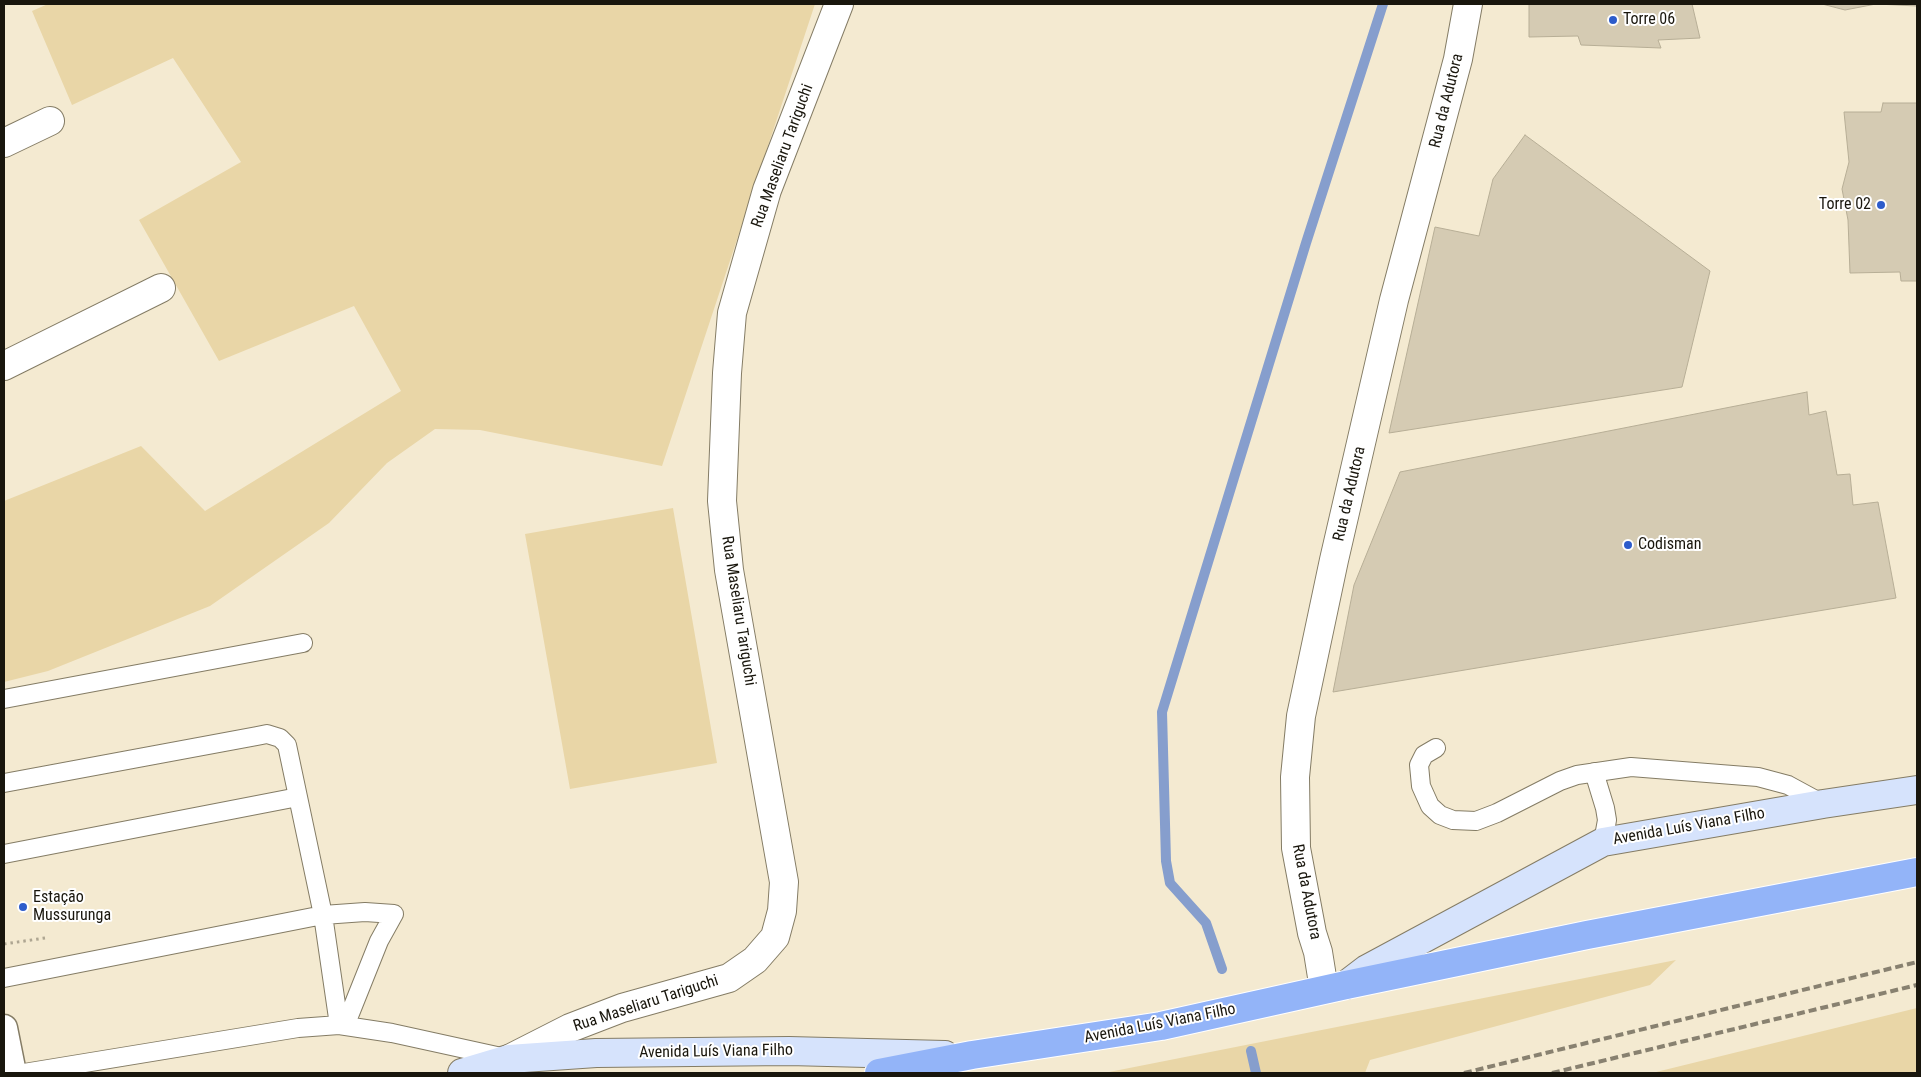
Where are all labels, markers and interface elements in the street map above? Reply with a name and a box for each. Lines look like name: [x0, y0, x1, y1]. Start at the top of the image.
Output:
place label: Torre 06: [1623, 10, 1675, 30]
marker: Torre 06: [1607, 14, 1619, 26]
street label: Rua da Adutora: [1426, 52, 1468, 150]
street label: Rua Maseliaru Tariguchi: [748, 82, 818, 230]
place label: Torre 02: [1819, 195, 1871, 215]
marker: Torre 02: [1875, 199, 1887, 211]
street label: Rua da Adutora: [1330, 445, 1370, 543]
street label: Rua Maseliaru Tariguchi: [717, 535, 759, 687]
place label: Codisman: [1638, 535, 1701, 555]
marker: Codisman: [1622, 539, 1634, 551]
street label: Avenida Luís Viana Filho: [1612, 804, 1766, 850]
street label: Rua da Adutora: [1287, 843, 1325, 941]
place label: Estação Mussurunga: [33, 888, 111, 926]
marker: Estação Mussurunga: [17, 901, 29, 913]
street label: Rua Maseliaru Tariguchi: [571, 971, 721, 1037]
street label: Avenida Luís Viana Filho: [1083, 1000, 1237, 1048]
street label: Avenida Luís Viana Filho: [639, 1041, 793, 1063]

